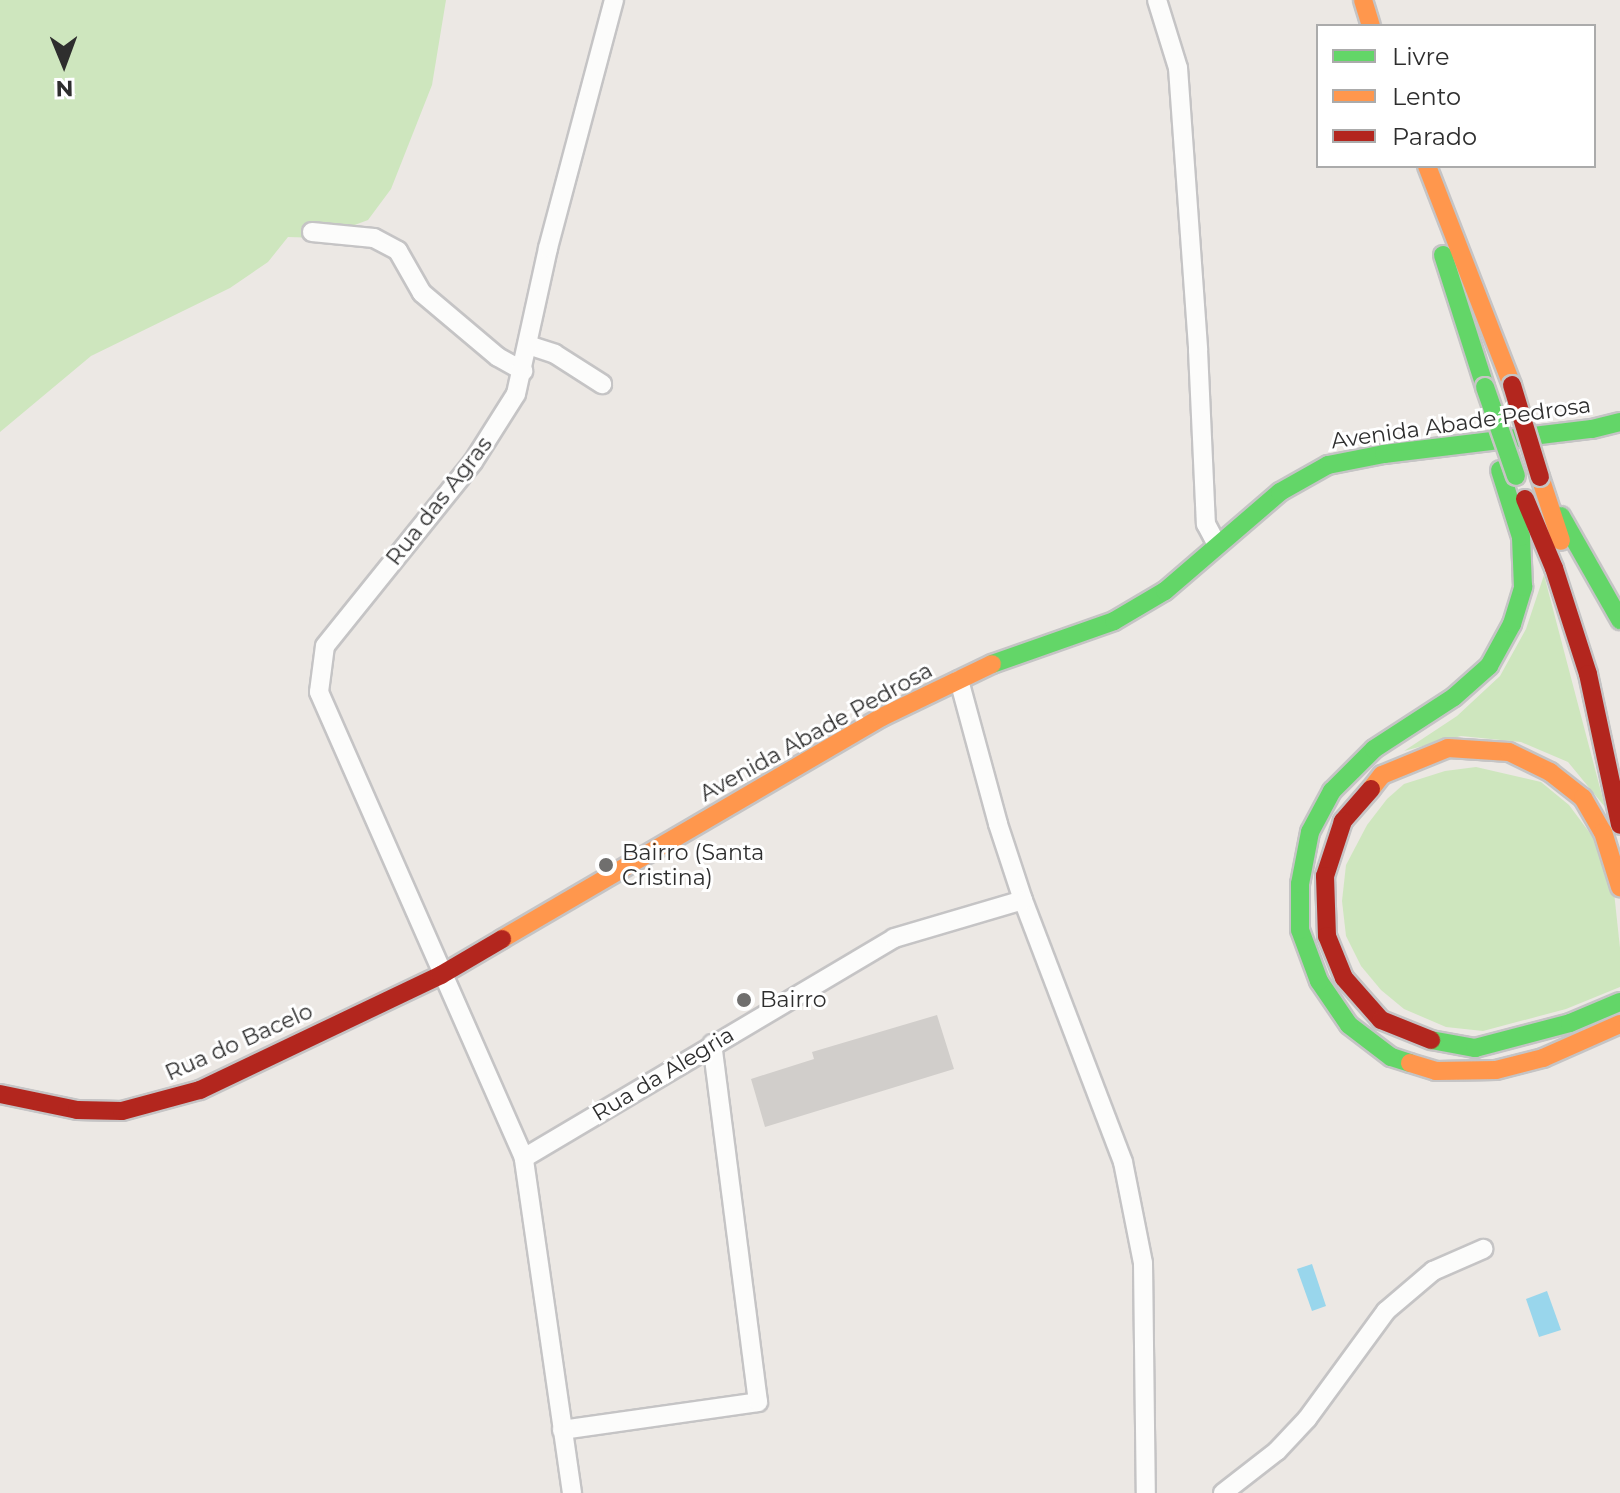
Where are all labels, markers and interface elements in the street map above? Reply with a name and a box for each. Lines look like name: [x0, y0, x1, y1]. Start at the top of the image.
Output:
north arrow: [24, 24, 104, 104]
legend: [1316, 24, 1596, 168]
text: Livre: [1392, 42, 1449, 71]
text: N: [55, 75, 74, 102]
text: Lento: [1392, 82, 1461, 111]
text: Parado: [1392, 122, 1477, 151]
street label: Avenida Abade Pedrosa: [1330, 392, 1592, 454]
street label: Rua das Agras: [381, 431, 497, 571]
street label: Avenida Abade Pedrosa: [695, 657, 937, 807]
place label: Bairro (Santa Cristina): [622, 839, 764, 890]
marker: Bairro (Santa Cristina): [597, 856, 615, 874]
place label: Bairro: [760, 987, 826, 1013]
marker: Bairro: [735, 991, 753, 1009]
street label: Rua do Bacelo: [161, 998, 317, 1086]
street label: Rua da Alegria: [587, 1021, 739, 1127]

